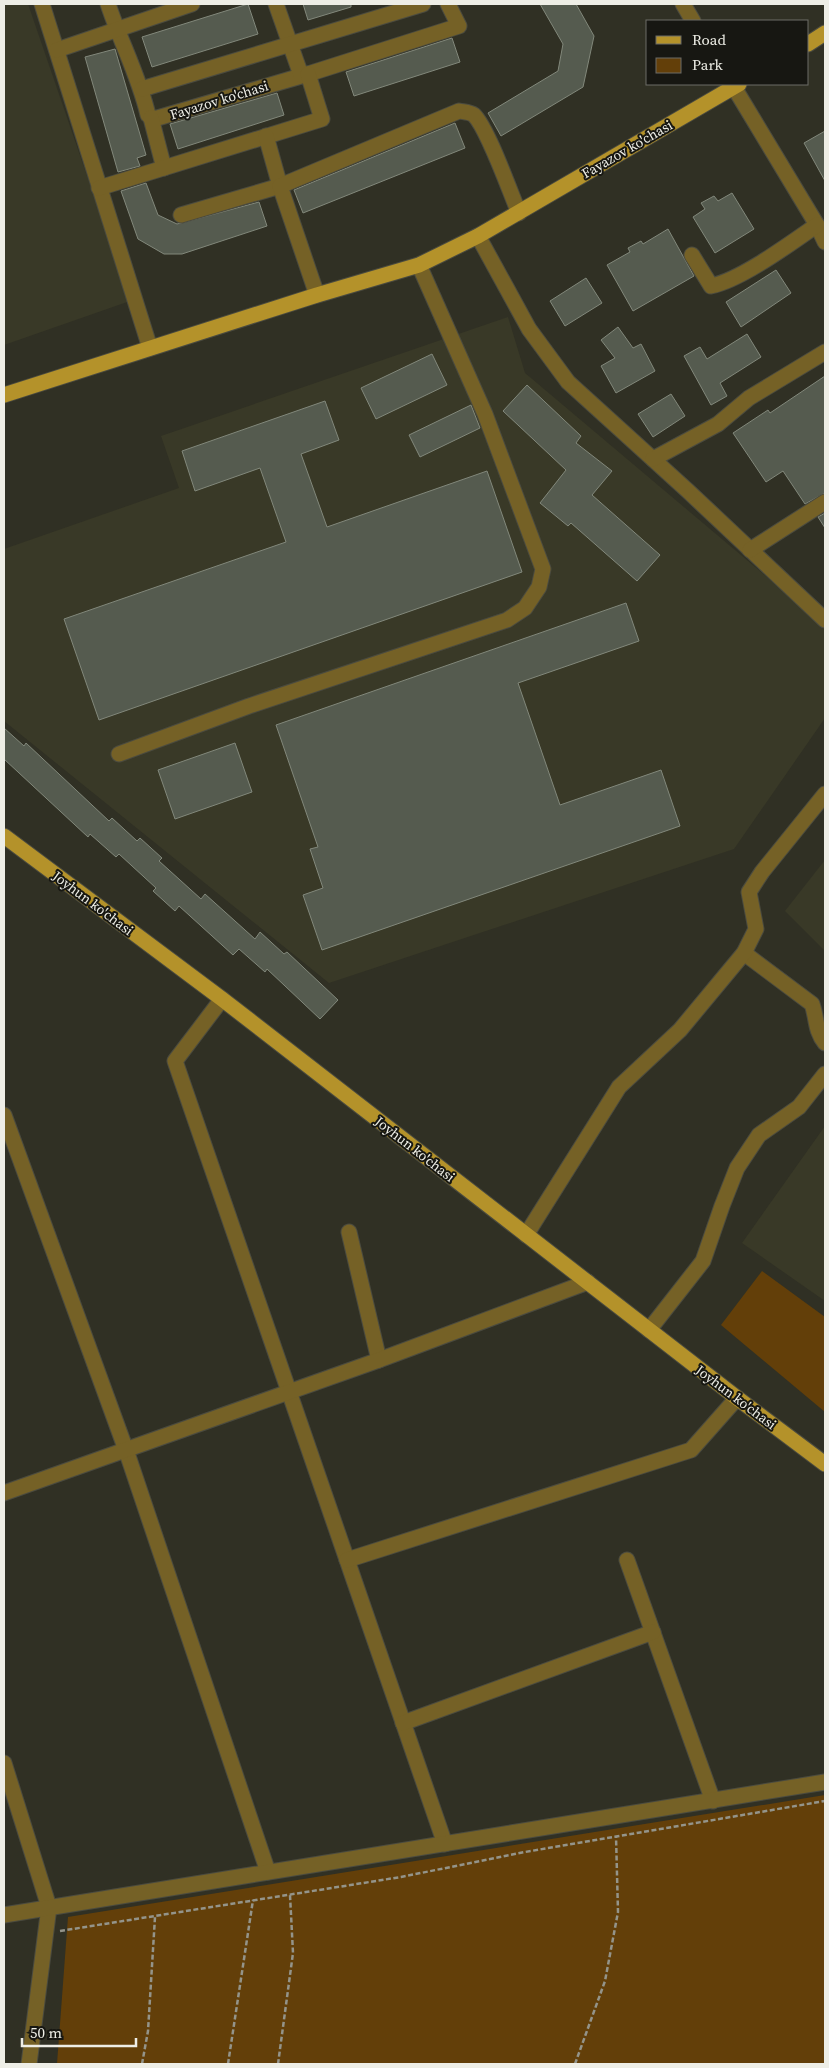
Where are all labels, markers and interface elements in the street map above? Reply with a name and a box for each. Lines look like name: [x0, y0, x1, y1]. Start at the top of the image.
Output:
legend: [646, 20, 809, 85]
text: Road: [692, 29, 726, 50]
text: Park: [692, 54, 724, 75]
street label: Fayazov ko'chasi: [167, 76, 271, 124]
street label: Fayazov ko'chasi: [578, 115, 676, 183]
street label: Joyhun ko'chasi: [48, 865, 138, 940]
street label: Joyhun ko'chasi: [370, 1111, 459, 1187]
street label: Joyhun ko'chasi: [691, 1359, 781, 1434]
scale bar: [22, 2016, 136, 2048]
text: 50 m: [30, 2022, 62, 2043]

